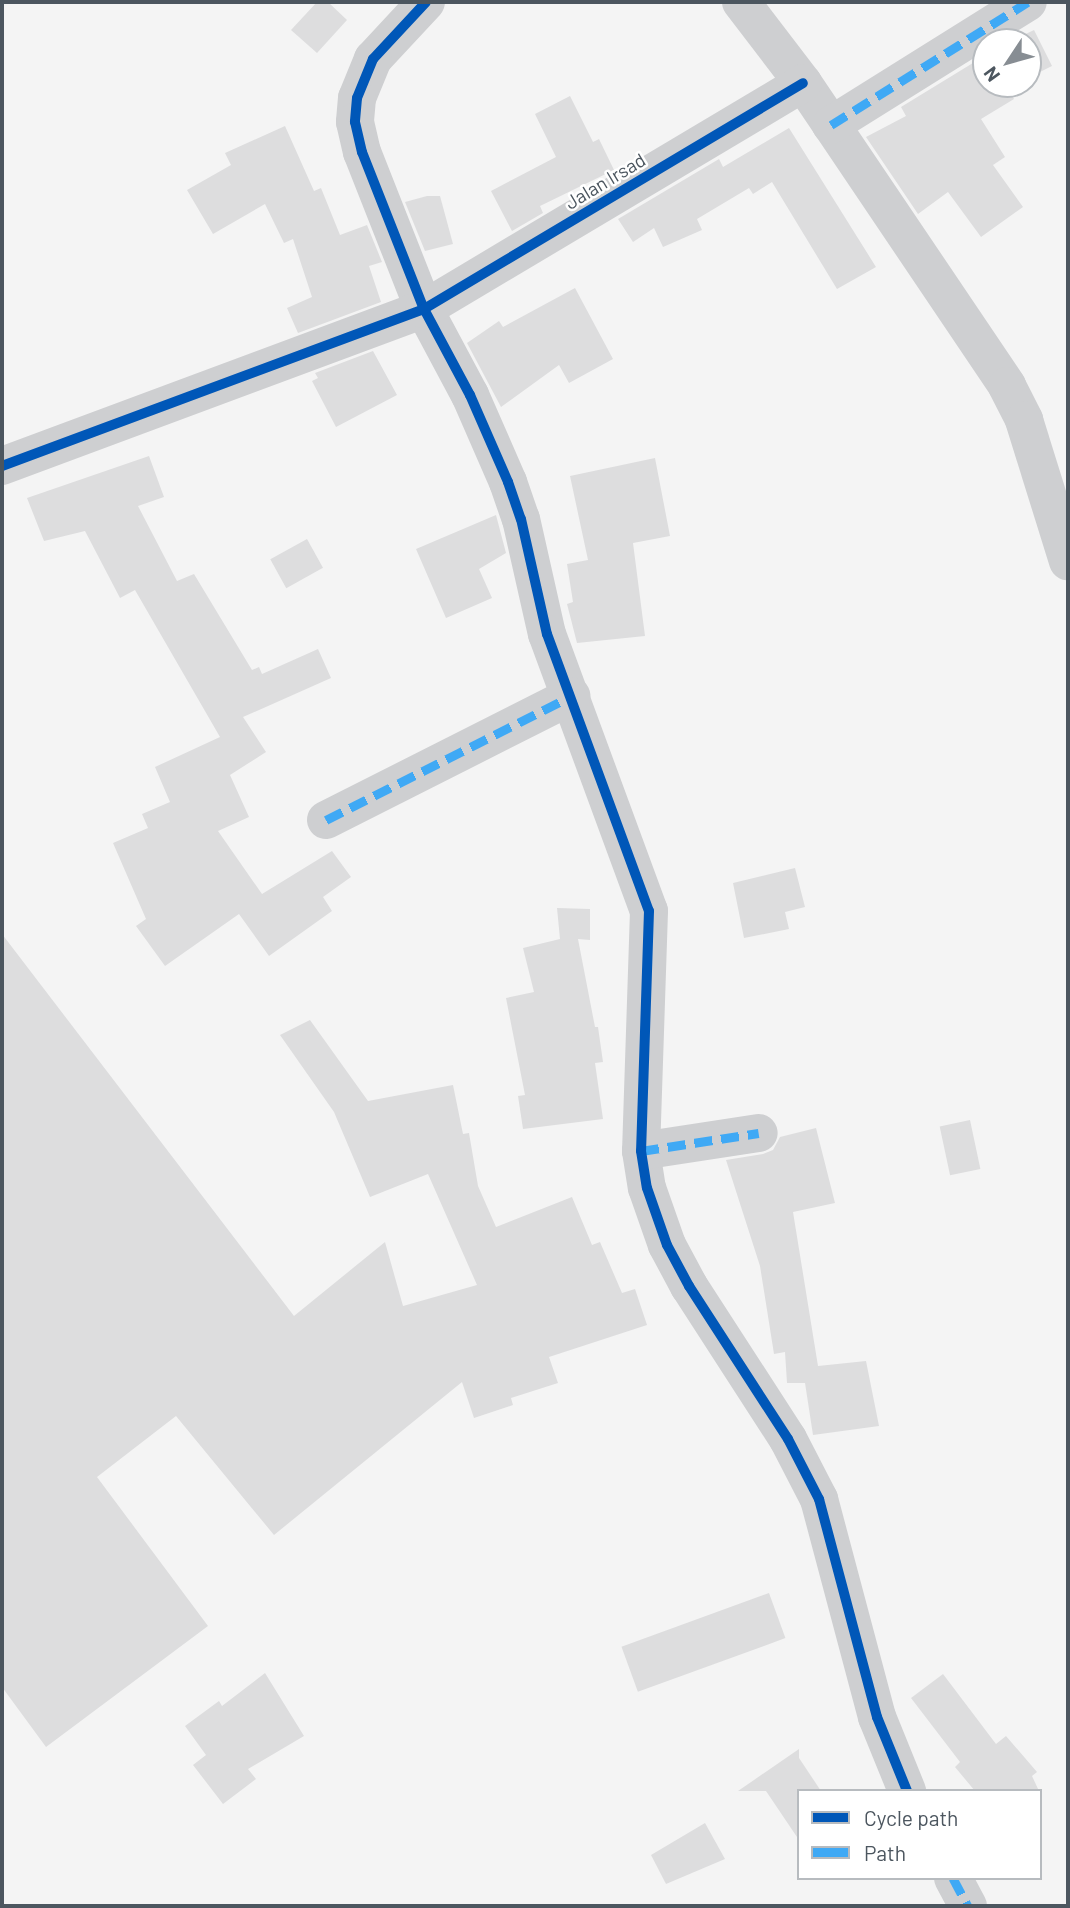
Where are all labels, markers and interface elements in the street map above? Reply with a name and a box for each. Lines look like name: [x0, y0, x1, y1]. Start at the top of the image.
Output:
north arrow: [972, 28, 1042, 98]
text: N: [978, 63, 1004, 86]
street label: Jalan Irsad: [561, 148, 649, 214]
legend: [797, 1789, 1042, 1880]
text: Cycle path: [864, 1805, 958, 1830]
text: Path: [864, 1840, 906, 1865]

